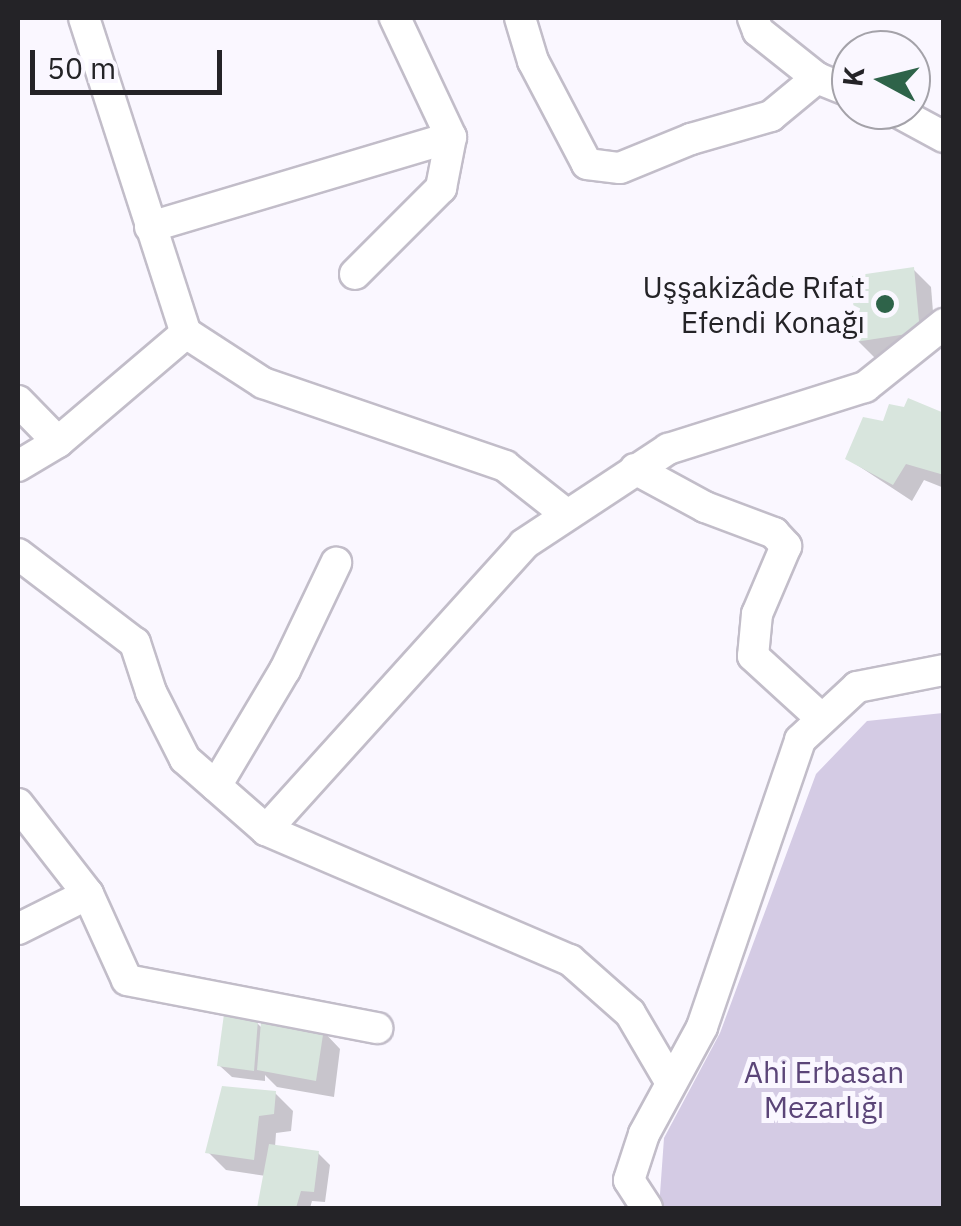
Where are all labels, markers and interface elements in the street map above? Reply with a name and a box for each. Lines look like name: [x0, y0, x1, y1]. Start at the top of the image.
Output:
scale bar: [35, 30, 228, 92]
north arrow: [831, 30, 931, 130]
text: 50 m: [47, 48, 116, 87]
text: K: [833, 65, 872, 88]
place label: Uşşakizâde Rıfat Efendi Konağı: [642, 269, 865, 340]
marker: Uşşakizâde Rıfat Efendi Konağı: [874, 293, 896, 315]
park label: Ahi Erbasan Mezarlığı: [744, 1054, 904, 1124]

